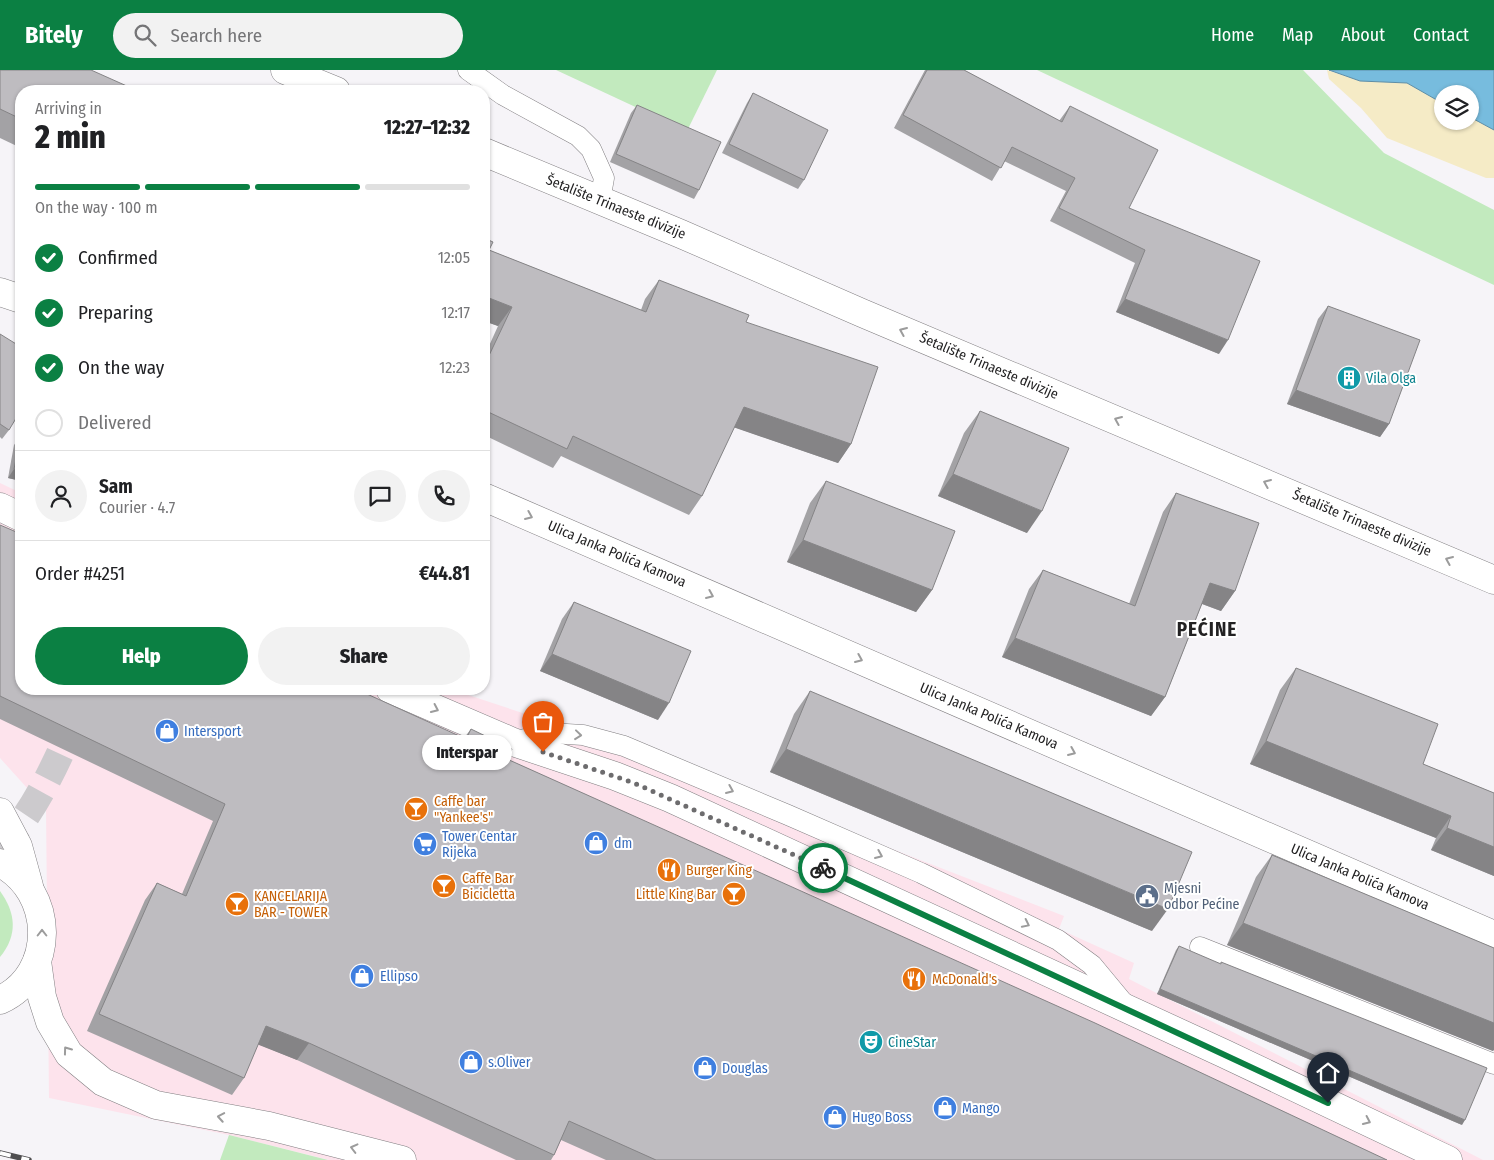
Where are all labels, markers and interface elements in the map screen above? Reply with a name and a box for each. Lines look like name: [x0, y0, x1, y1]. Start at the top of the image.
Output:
search box: [113, 13, 463, 58]
text: Bitely: [25, 21, 83, 49]
icon: search: [131, 21, 159, 49]
text: Search here: [171, 24, 262, 47]
text: Home: [1211, 24, 1254, 46]
text: Map: [1282, 24, 1313, 46]
text: About: [1341, 24, 1385, 46]
text: Contact: [1413, 24, 1469, 46]
map controls: [1434, 85, 1479, 130]
button: layers: [1434, 85, 1479, 130]
text: Arriving in: [35, 99, 102, 118]
text: 12:27–12:32: [384, 116, 470, 139]
text: 2 min: [35, 118, 106, 156]
street label: Šetalište Trinaeste divizije: [544, 170, 689, 243]
text: On the way · 100 m: [35, 198, 157, 217]
icon: check: [35, 244, 63, 272]
text: Confirmed: [78, 246, 158, 269]
text: 12:05: [438, 248, 470, 267]
icon: check: [35, 299, 63, 327]
text: Preparing: [78, 301, 153, 324]
text: 12:17: [441, 303, 470, 322]
one-way arrow: [899, 326, 908, 337]
street label: Šetalište Trinaeste divizije: [917, 328, 1062, 403]
icon: check: [35, 354, 63, 382]
text: On the way: [78, 356, 164, 379]
text: 12:23: [439, 358, 470, 377]
building icon: Vila Olga: [1336, 365, 1362, 391]
place label: Vila Olga: [1366, 370, 1416, 387]
text: Delivered: [78, 411, 152, 434]
one-way arrow: [1114, 416, 1122, 426]
button: person: [35, 470, 87, 522]
button: chat: [354, 470, 406, 522]
button: phone: [418, 470, 470, 522]
text: Sam: [99, 475, 133, 498]
one-way arrow: [1263, 479, 1272, 490]
street label: Šetalište Trinaeste divizije: [1290, 485, 1435, 560]
text: Courier · 4.7: [99, 498, 175, 517]
one-way arrow: [524, 510, 532, 520]
street label: Ulica Janka Polića Kamova: [545, 517, 689, 591]
one-way arrow: [1445, 556, 1454, 567]
text: Order #4251: [35, 562, 125, 585]
text: €44.81: [419, 562, 470, 585]
one-way arrow: [705, 588, 714, 599]
district label: PEĆINE: [1177, 617, 1237, 641]
button: Help: [35, 627, 248, 685]
button: Share: [258, 627, 470, 685]
one-way arrow: [854, 653, 863, 664]
street label: Ulica Janka Polića Kamova: [917, 679, 1061, 753]
pin: [522, 701, 564, 752]
one-way arrow: [430, 703, 439, 713]
icon: bag: [529, 708, 557, 736]
shop icon: Intersport: [154, 718, 180, 744]
place label: Intersport: [184, 723, 242, 740]
one-way arrow: [574, 729, 582, 740]
callout: Interspar: [423, 734, 513, 770]
text: Interspar: [436, 743, 498, 762]
one-way arrow: [1067, 745, 1076, 756]
one-way arrow: [725, 784, 734, 795]
place label: Caffe bar "Yankee's": [434, 793, 493, 826]
bar icon: Caffe bar "Yankee's": [403, 796, 429, 822]
place label: Tower Centar Rijeka: [442, 828, 517, 861]
shop icon: dm: [583, 830, 609, 856]
supermarket icon: Tower Centar Rijeka: [412, 831, 438, 857]
place label: dm: [614, 835, 632, 852]
street label: Ulica Janka Polića Kamova: [1288, 840, 1432, 914]
courier: [798, 843, 848, 893]
one-way arrow: [874, 848, 883, 859]
icon: bike: [809, 854, 837, 882]
restaurant icon: Burger King: [656, 857, 682, 883]
place label: Burger King: [686, 862, 752, 879]
place label: Caffe Bar Bicicletta: [462, 870, 515, 903]
bar icon: Caffe Bar Bicicletta: [431, 873, 457, 899]
place label: Mjesni odbor Pećine: [1164, 880, 1240, 913]
bar icon: Little King Bar: [721, 881, 747, 907]
public building icon: Mjesni odbor Pećine: [1134, 883, 1160, 909]
place label: Little King Bar: [636, 886, 716, 903]
place label: KANCELARIJA BAR - TOWER: [254, 888, 328, 921]
bar icon: KANCELARIJA BAR - TOWER: [224, 891, 250, 917]
one-way arrow: [1021, 918, 1030, 928]
one-way arrow: [36, 929, 47, 937]
shop icon: Ellipso: [349, 963, 375, 989]
restaurant icon: McDonald's: [901, 966, 927, 992]
place label: Ellipso: [380, 968, 418, 985]
place label: McDonald's: [932, 971, 997, 988]
theatre icon: CineStar: [858, 1029, 884, 1055]
place label: CineStar: [888, 1034, 936, 1051]
one-way arrow: [64, 1046, 73, 1056]
shop icon: s.Oliver: [458, 1049, 484, 1075]
pin: [1307, 1052, 1349, 1103]
place label: s.Oliver: [488, 1054, 531, 1071]
shop icon: Douglas: [692, 1055, 718, 1081]
icon: home: [1314, 1059, 1342, 1087]
place label: Douglas: [722, 1060, 768, 1077]
shop icon: Mango: [932, 1095, 958, 1121]
place label: Mango: [962, 1100, 1000, 1117]
shop icon: Hugo Boss: [822, 1104, 848, 1130]
place label: Hugo Boss: [852, 1109, 912, 1126]
one-way arrow: [217, 1112, 226, 1123]
one-way arrow: [1362, 1115, 1371, 1125]
one-way arrow: [350, 1143, 359, 1154]

